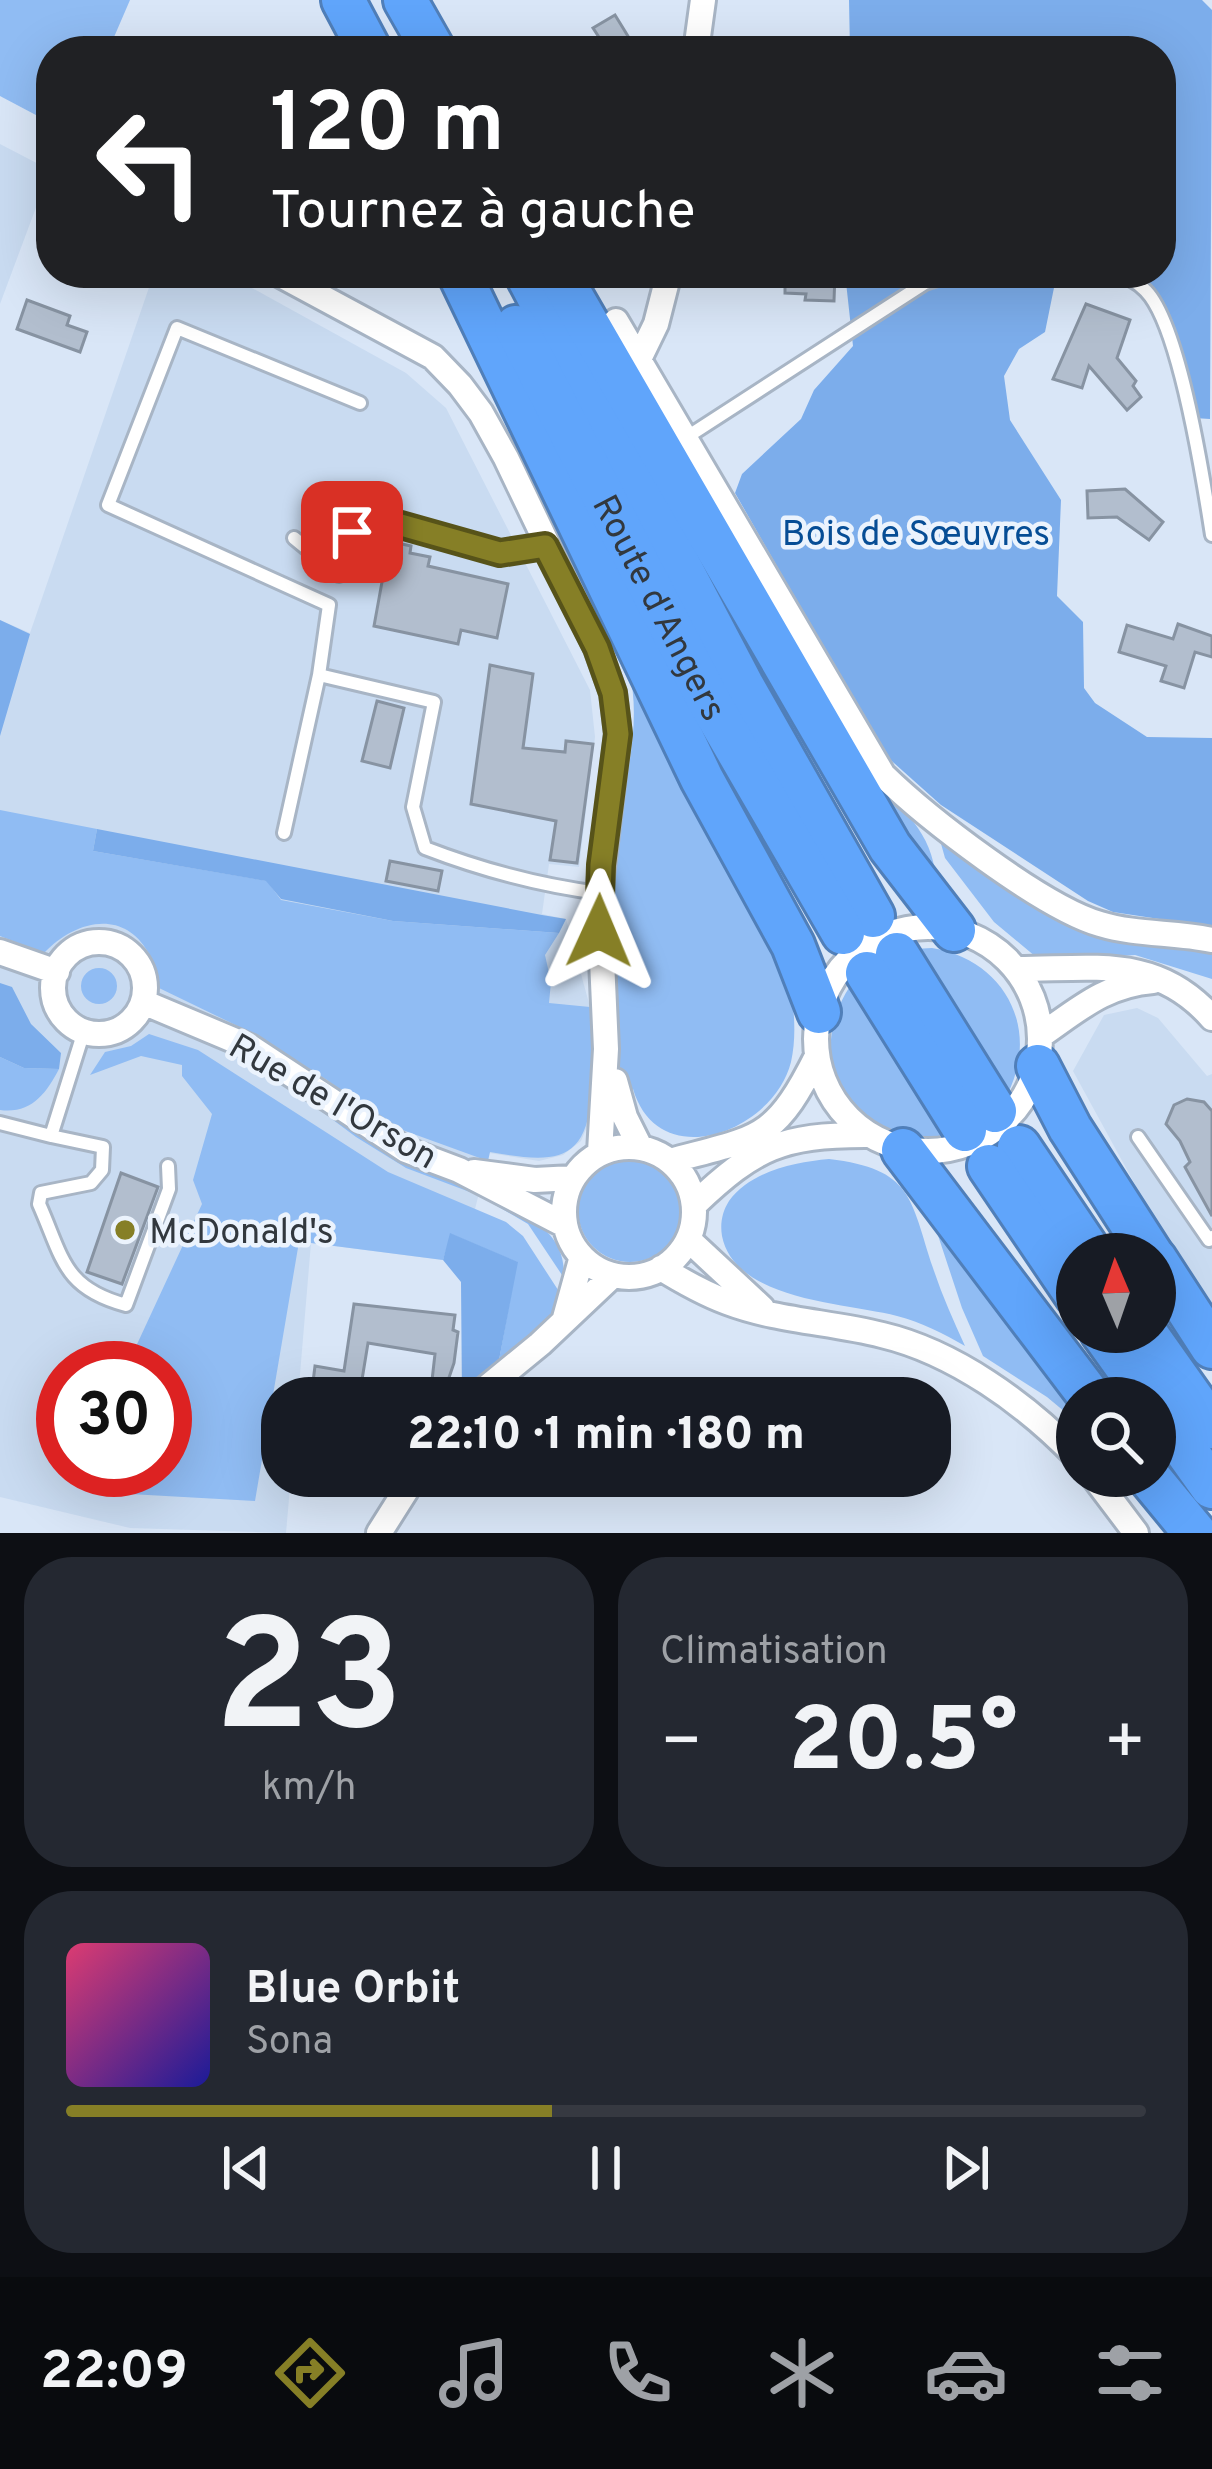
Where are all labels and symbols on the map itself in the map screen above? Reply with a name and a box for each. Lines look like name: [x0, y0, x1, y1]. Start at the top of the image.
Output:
pin: [301, 481, 403, 583]
street label: Route d'Angers: [580, 488, 734, 730]
park label: Bois de Sœuvres: [782, 513, 1050, 559]
position arrow: [536, 868, 662, 994]
street label: Rue de l'Orson: [219, 1025, 445, 1182]
place label: McDonald's: [149, 1211, 334, 1257]
marker: McDonald's: [112, 1217, 138, 1243]
north arrow: [1056, 1233, 1176, 1353]
speed limit sign: 30: [36, 1341, 192, 1497]

